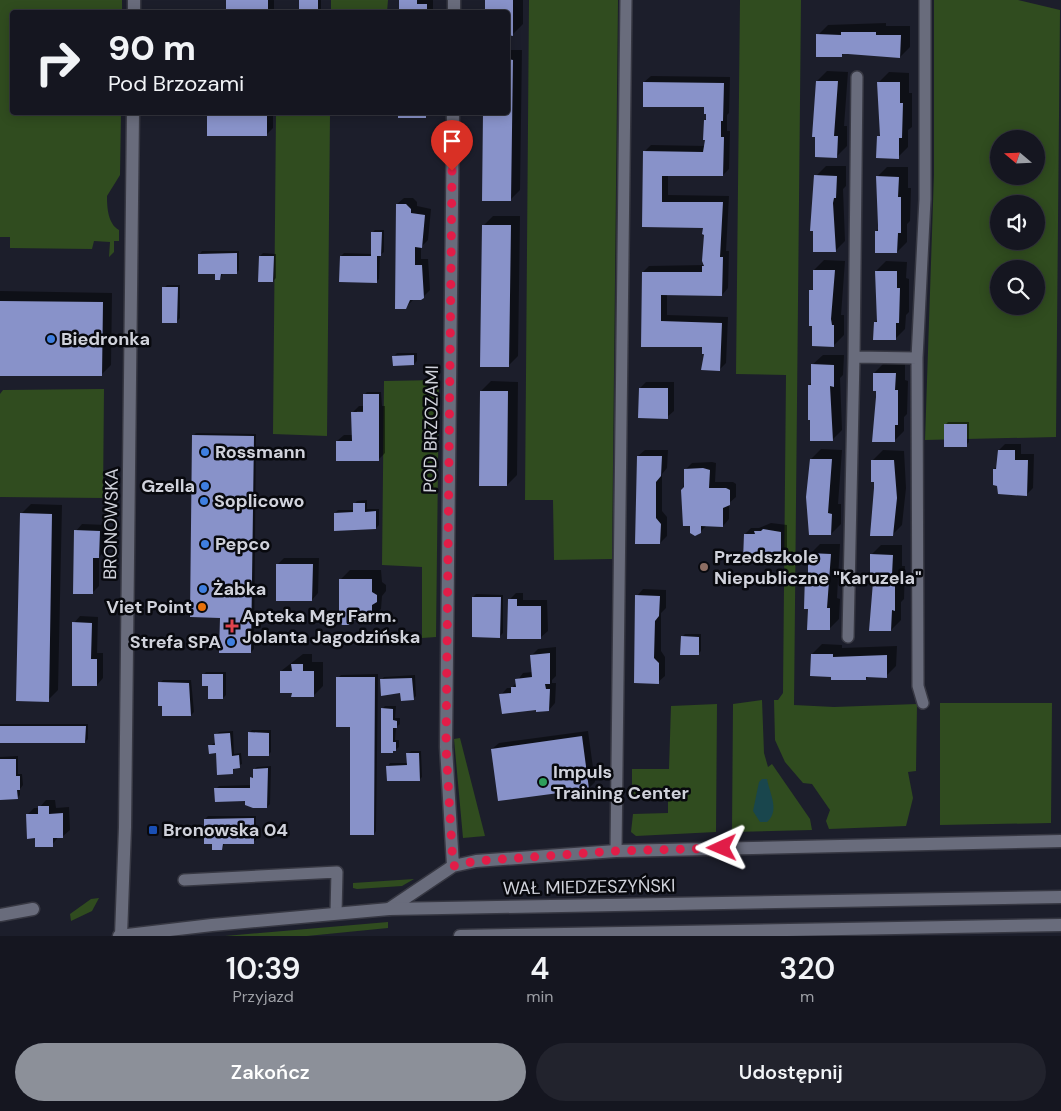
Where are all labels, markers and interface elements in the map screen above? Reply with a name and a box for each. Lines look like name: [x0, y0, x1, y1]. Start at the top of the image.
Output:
text: 90 m: [108, 25, 196, 71]
icon: right: [25, 30, 90, 95]
text: Pod Brzozami: [108, 69, 244, 98]
pin: [431, 120, 473, 171]
icon: arrive: [438, 127, 466, 155]
north arrow: [990, 130, 1045, 185]
map controls: [990, 130, 1045, 315]
button: sound: [990, 195, 1045, 250]
button: search: [990, 260, 1045, 315]
place label: Biedronka: [61, 327, 150, 351]
marker: Biedronka: [45, 333, 57, 345]
street label: POD BRZOZAMI: [418, 365, 444, 493]
place label: Rossmann: [215, 440, 306, 464]
marker: Rossmann: [199, 446, 211, 458]
street label: BRONOWSKA: [98, 468, 124, 580]
place label: Gzella: [141, 474, 195, 498]
marker: Gzella: [199, 480, 211, 492]
place label: Soplicowo: [214, 489, 304, 513]
marker: Soplicowo: [198, 495, 210, 507]
place label: Pepco: [215, 532, 270, 556]
marker: Pepco: [199, 538, 211, 550]
place label: Przedszkole Niepubliczne "Karuzela": [714, 545, 922, 590]
marker: Przedszkole Niepubliczne "Karuzela": [698, 561, 710, 573]
place label: Żabka: [213, 577, 266, 601]
marker: Żabka: [197, 583, 209, 595]
place label: Viet Point: [106, 595, 192, 619]
marker: Viet Point: [196, 601, 208, 613]
place label: Apteka Mgr Farm. Jolanta Jagodzińska: [242, 604, 420, 649]
marker: Apteka Mgr Farm. Jolanta Jagodzińska: [226, 620, 238, 632]
place label: Strefa SPA: [130, 630, 221, 654]
marker: Strefa SPA: [225, 636, 237, 648]
place label: Impuls Training Center: [553, 760, 689, 805]
marker: Impuls Training Center: [537, 776, 549, 788]
place label: Bronowska 04: [163, 818, 288, 842]
position arrow: [695, 821, 747, 873]
marker: Bronowska 04: [147, 824, 159, 836]
street label: WAŁ MIEDZESZYŃSKI: [502, 873, 676, 901]
text: 10:39: [226, 949, 300, 988]
text: 4: [530, 949, 549, 988]
text: 320: [779, 949, 835, 988]
text: Przyjazd: [232, 986, 294, 1007]
text: min: [526, 986, 553, 1007]
text: m: [800, 986, 814, 1007]
button: Zakończ: [15, 1043, 526, 1101]
button: Udostępnij: [536, 1043, 1046, 1101]

